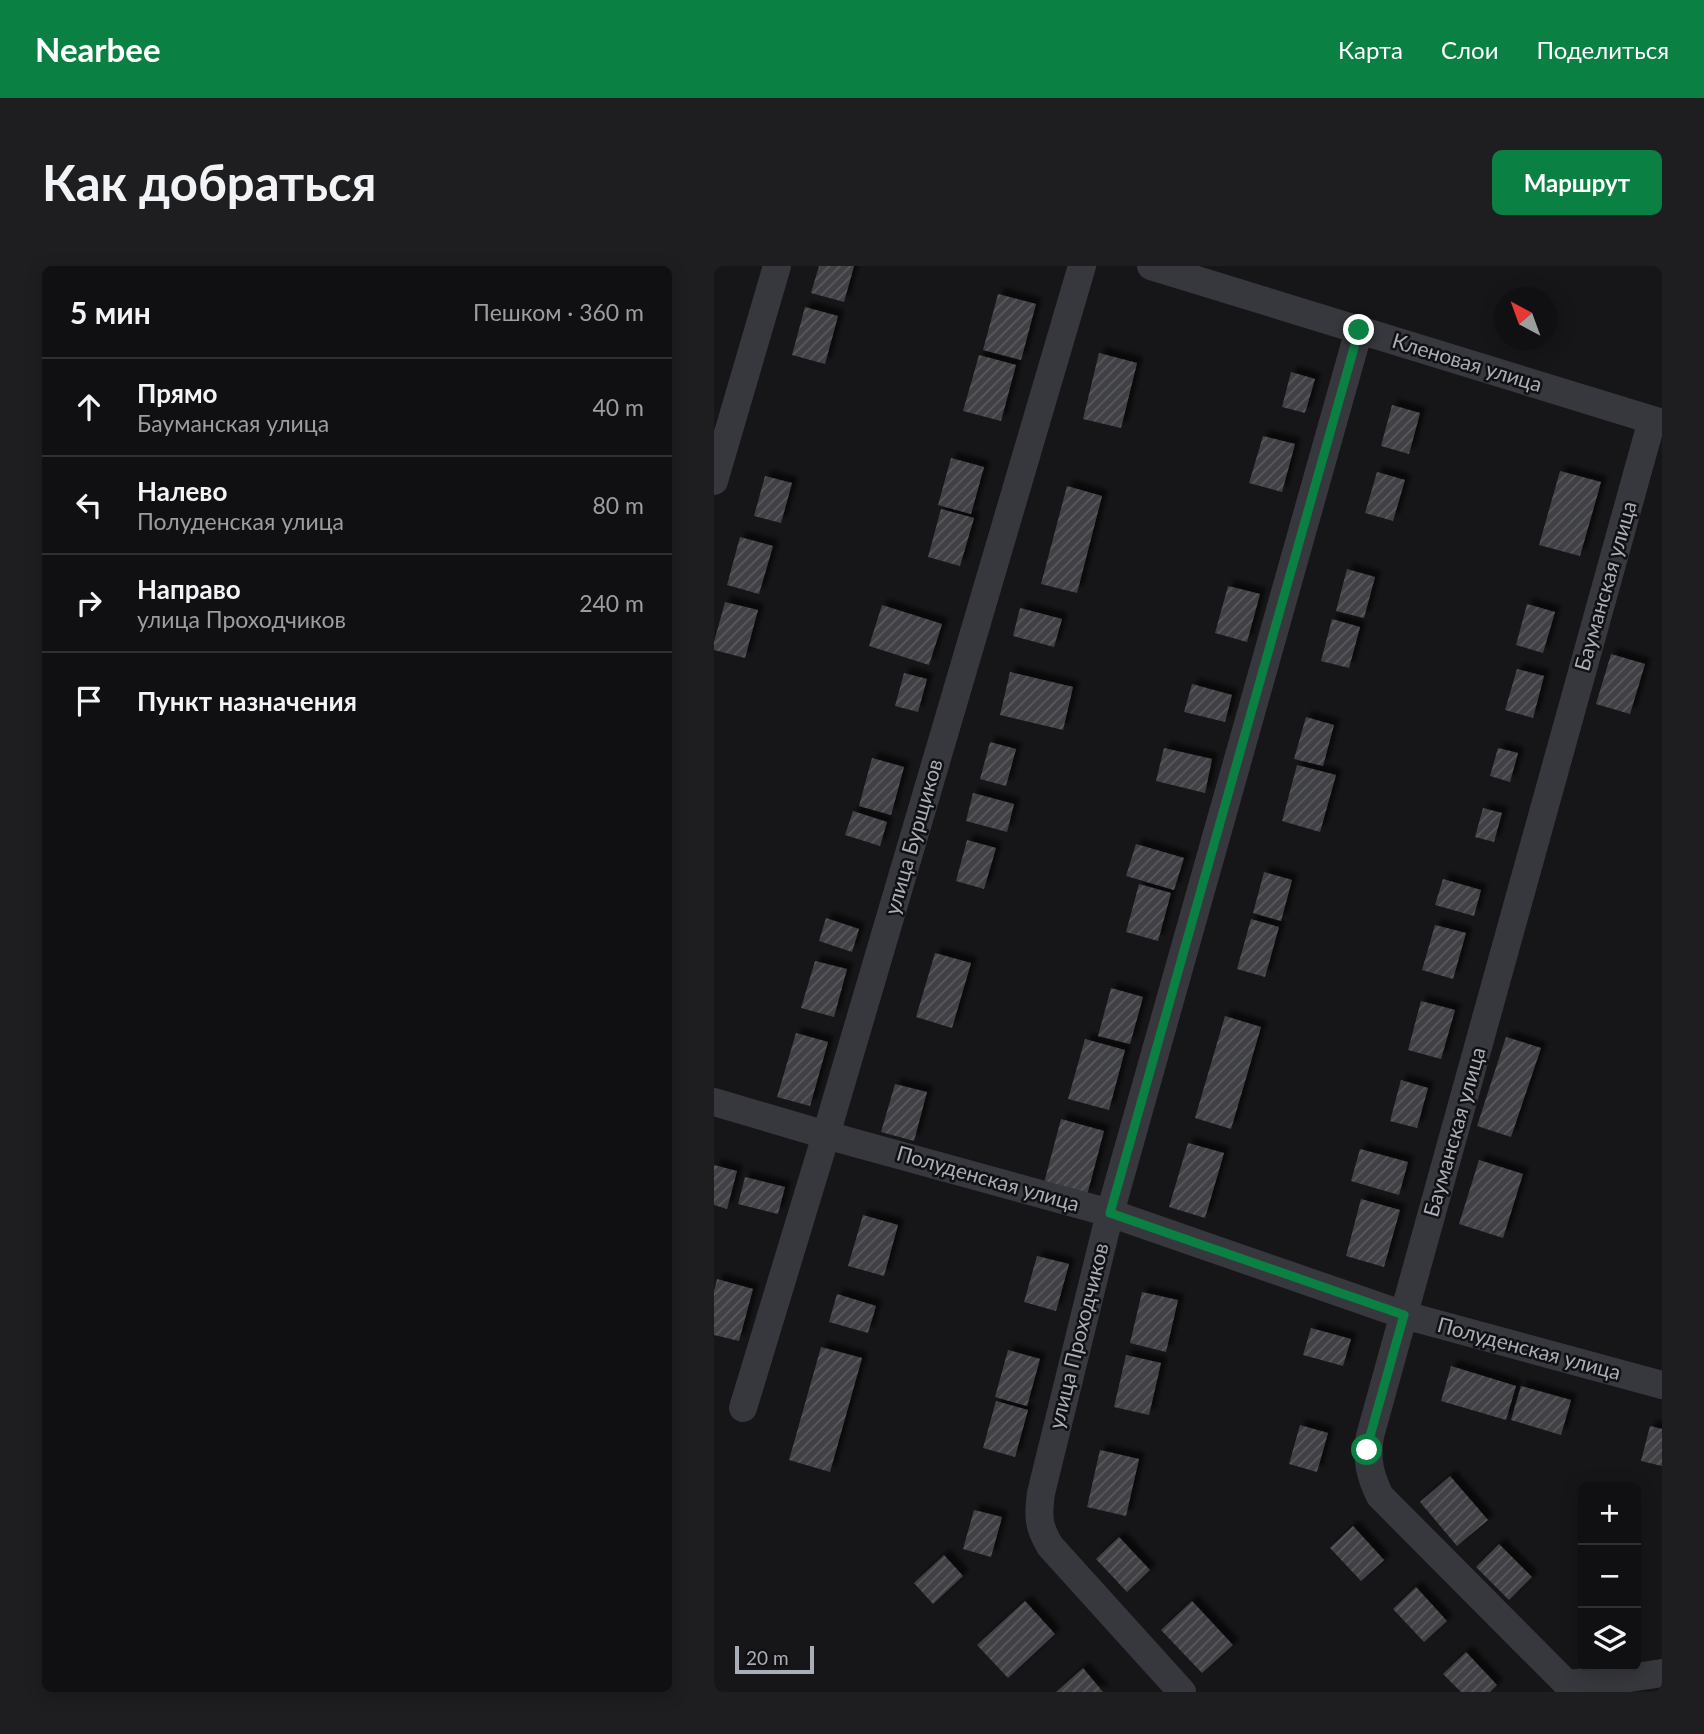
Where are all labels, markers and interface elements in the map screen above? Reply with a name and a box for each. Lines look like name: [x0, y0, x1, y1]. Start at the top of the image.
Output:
text: Nearbee: [35, 29, 161, 69]
text: Карта: [1338, 35, 1403, 64]
text: Слои: [1441, 35, 1498, 64]
text: Поделиться: [1536, 35, 1669, 64]
button: Маршрут: [1492, 150, 1662, 215]
text: Как добраться: [42, 153, 376, 211]
north arrow: [1494, 287, 1557, 350]
text: 5 мин: [70, 294, 151, 330]
text: Пешком · 360 m: [473, 298, 644, 326]
route end: [1343, 314, 1374, 345]
street label: Кленовая улица: [1390, 327, 1545, 396]
text: Прямо: [137, 377, 218, 409]
icon: ahead: [70, 388, 108, 426]
text: 40 m: [593, 393, 644, 421]
text: Бауманская улица: [137, 409, 329, 437]
text: Налево: [137, 475, 227, 507]
icon: left: [70, 486, 108, 524]
text: 80 m: [593, 491, 644, 519]
street label: Бауманская улица: [1568, 498, 1641, 673]
text: Полуденская улица: [137, 507, 344, 535]
text: Направо: [137, 573, 241, 605]
icon: right: [70, 584, 108, 622]
text: 240 m: [579, 589, 644, 617]
text: улица Проходчиков: [137, 605, 346, 633]
icon: arrive: [70, 682, 108, 720]
text: Пункт назначения: [137, 685, 357, 717]
street label: улица Бурщиков: [878, 756, 947, 917]
street label: Бауманская улица: [1417, 1044, 1490, 1219]
street label: Полуденская улица: [894, 1139, 1083, 1216]
street label: улица Проходчиков: [1042, 1240, 1113, 1431]
street label: Полуденская улица: [1435, 1311, 1624, 1384]
route start: [1351, 1434, 1382, 1465]
map controls: [1578, 1482, 1641, 1671]
button: +: [1578, 1482, 1641, 1545]
button: −: [1578, 1545, 1641, 1608]
button: layers: [1578, 1608, 1641, 1671]
scale bar: [735, 1643, 814, 1675]
text: 20 m: [746, 1646, 789, 1669]

